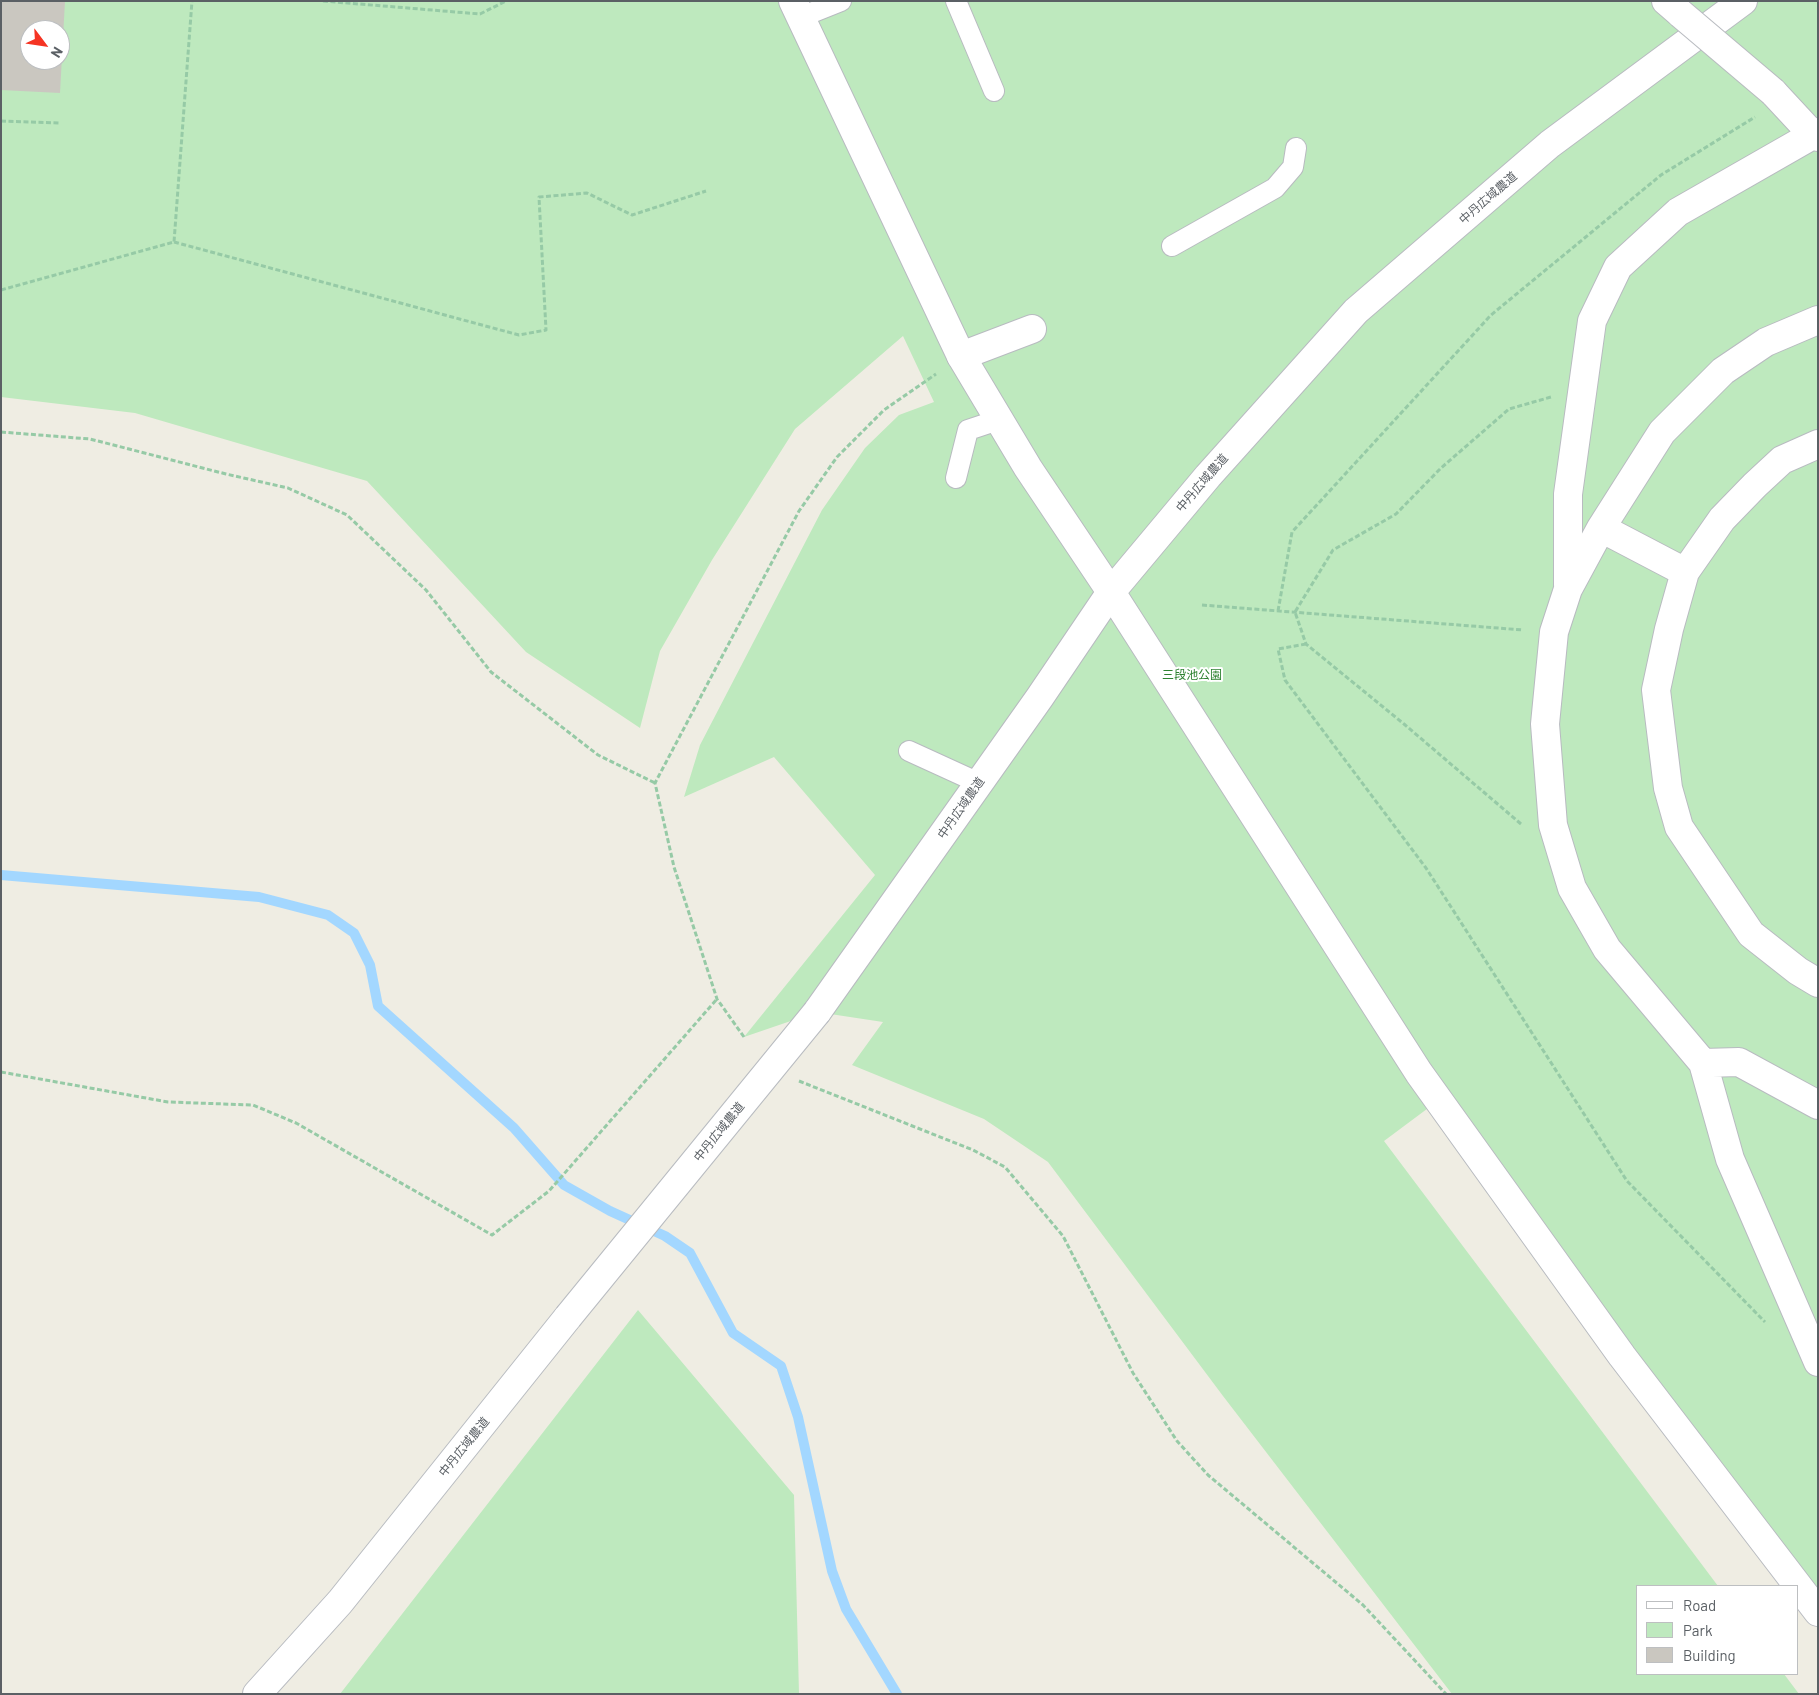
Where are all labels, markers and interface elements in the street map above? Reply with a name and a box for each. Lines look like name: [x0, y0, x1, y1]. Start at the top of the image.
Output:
north arrow: [20, 20, 70, 70]
text: N: [48, 44, 67, 61]
street label: 中丹広域農道: [1456, 169, 1520, 227]
street label: 中丹広域農道: [1173, 451, 1231, 515]
park label: 三段池公園: [1162, 668, 1222, 682]
street label: 中丹広域農道: [934, 774, 988, 842]
street label: 中丹広域農道: [691, 1099, 747, 1165]
street label: 中丹広域農道: [436, 1414, 492, 1480]
legend: [1636, 1585, 1799, 1675]
text: Road: [1683, 1596, 1716, 1614]
text: Park: [1683, 1621, 1712, 1639]
text: Building: [1683, 1646, 1736, 1664]

